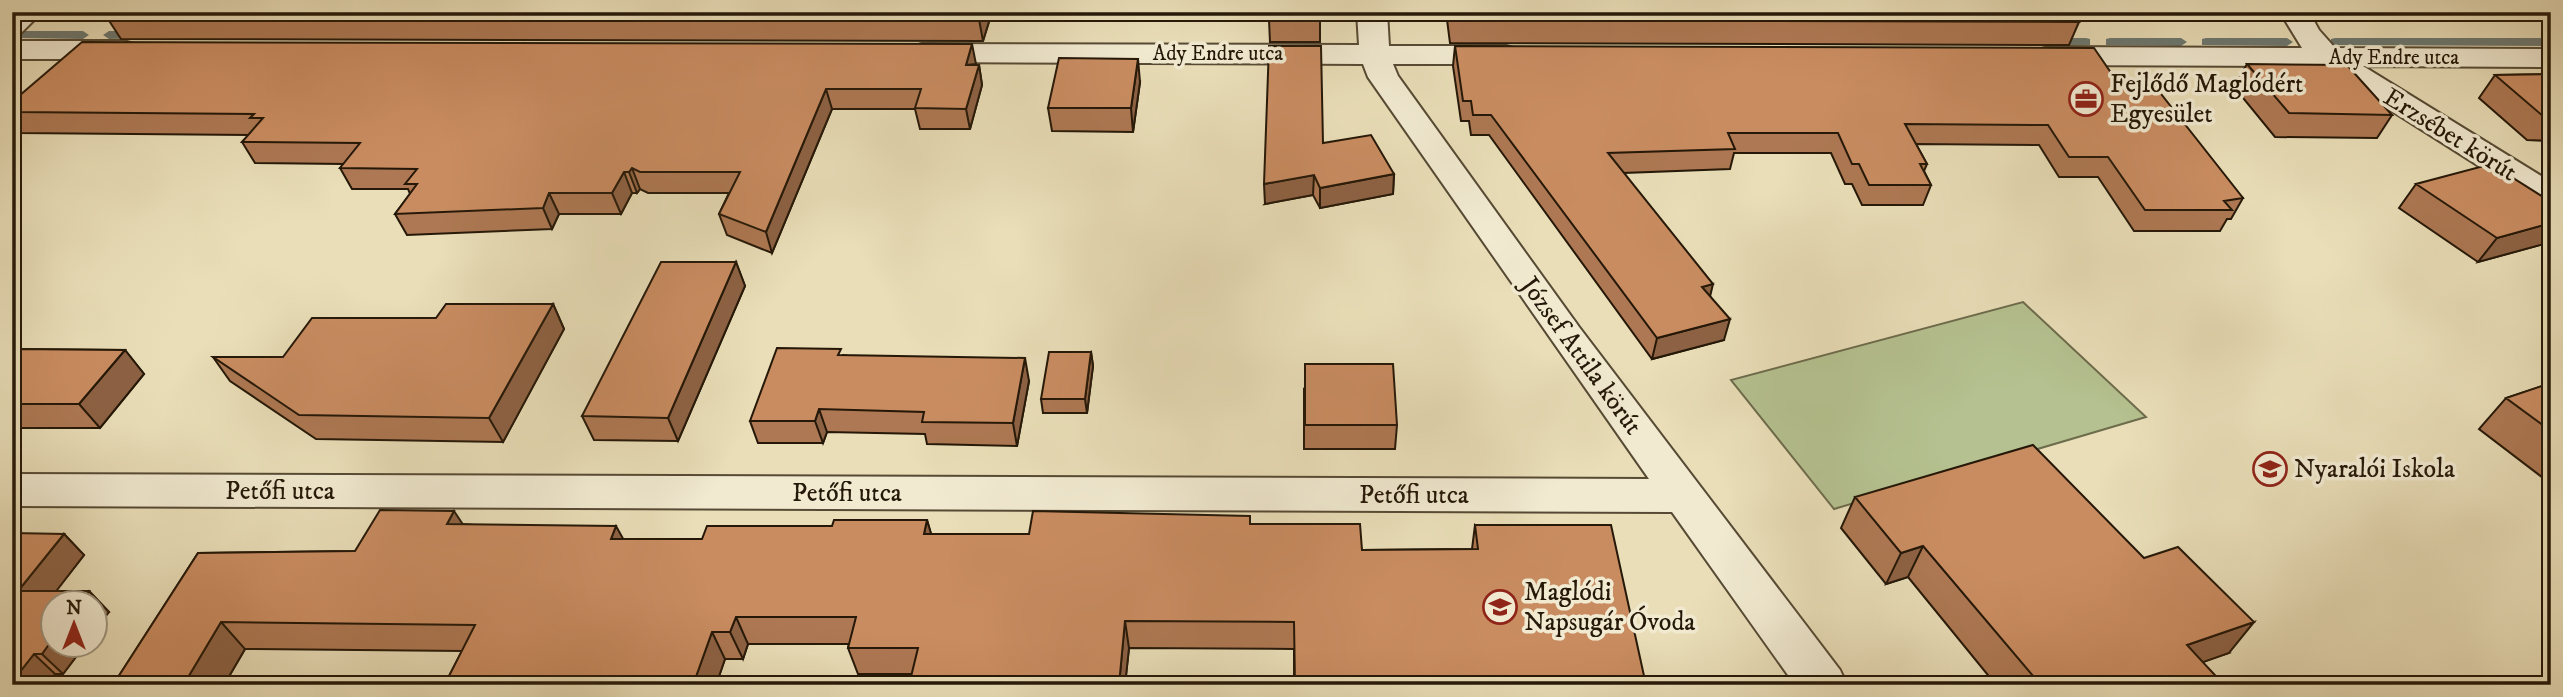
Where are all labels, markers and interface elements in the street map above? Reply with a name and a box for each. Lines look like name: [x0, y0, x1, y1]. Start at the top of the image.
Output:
street label: Ady Endre utca: [1153, 41, 1283, 67]
street label: Ady Endre utca: [2329, 45, 2459, 71]
place label: Fejlődő Maglódért Egyesület: [2110, 68, 2303, 131]
office icon: Fejlődő Maglódért Egyesület: [2067, 80, 2105, 118]
street label: Erzsébet körút: [2377, 81, 2523, 189]
street label: József Attila körút: [1511, 269, 1649, 441]
school or university icon: Nyaralói Iskola: [2251, 450, 2289, 488]
place label: Nyaralói Iskola: [2294, 453, 2455, 486]
street label: Petőfi utca: [225, 475, 335, 508]
street label: Petőfi utca: [792, 477, 902, 510]
street label: Petőfi utca: [1359, 479, 1469, 512]
place label: Maglódi Napsugár Óvoda: [1524, 576, 1695, 639]
north arrow: [38, 588, 108, 658]
school or university icon: Maglódi Napsugár Óvoda: [1481, 588, 1519, 626]
text: N: [66, 597, 82, 620]

